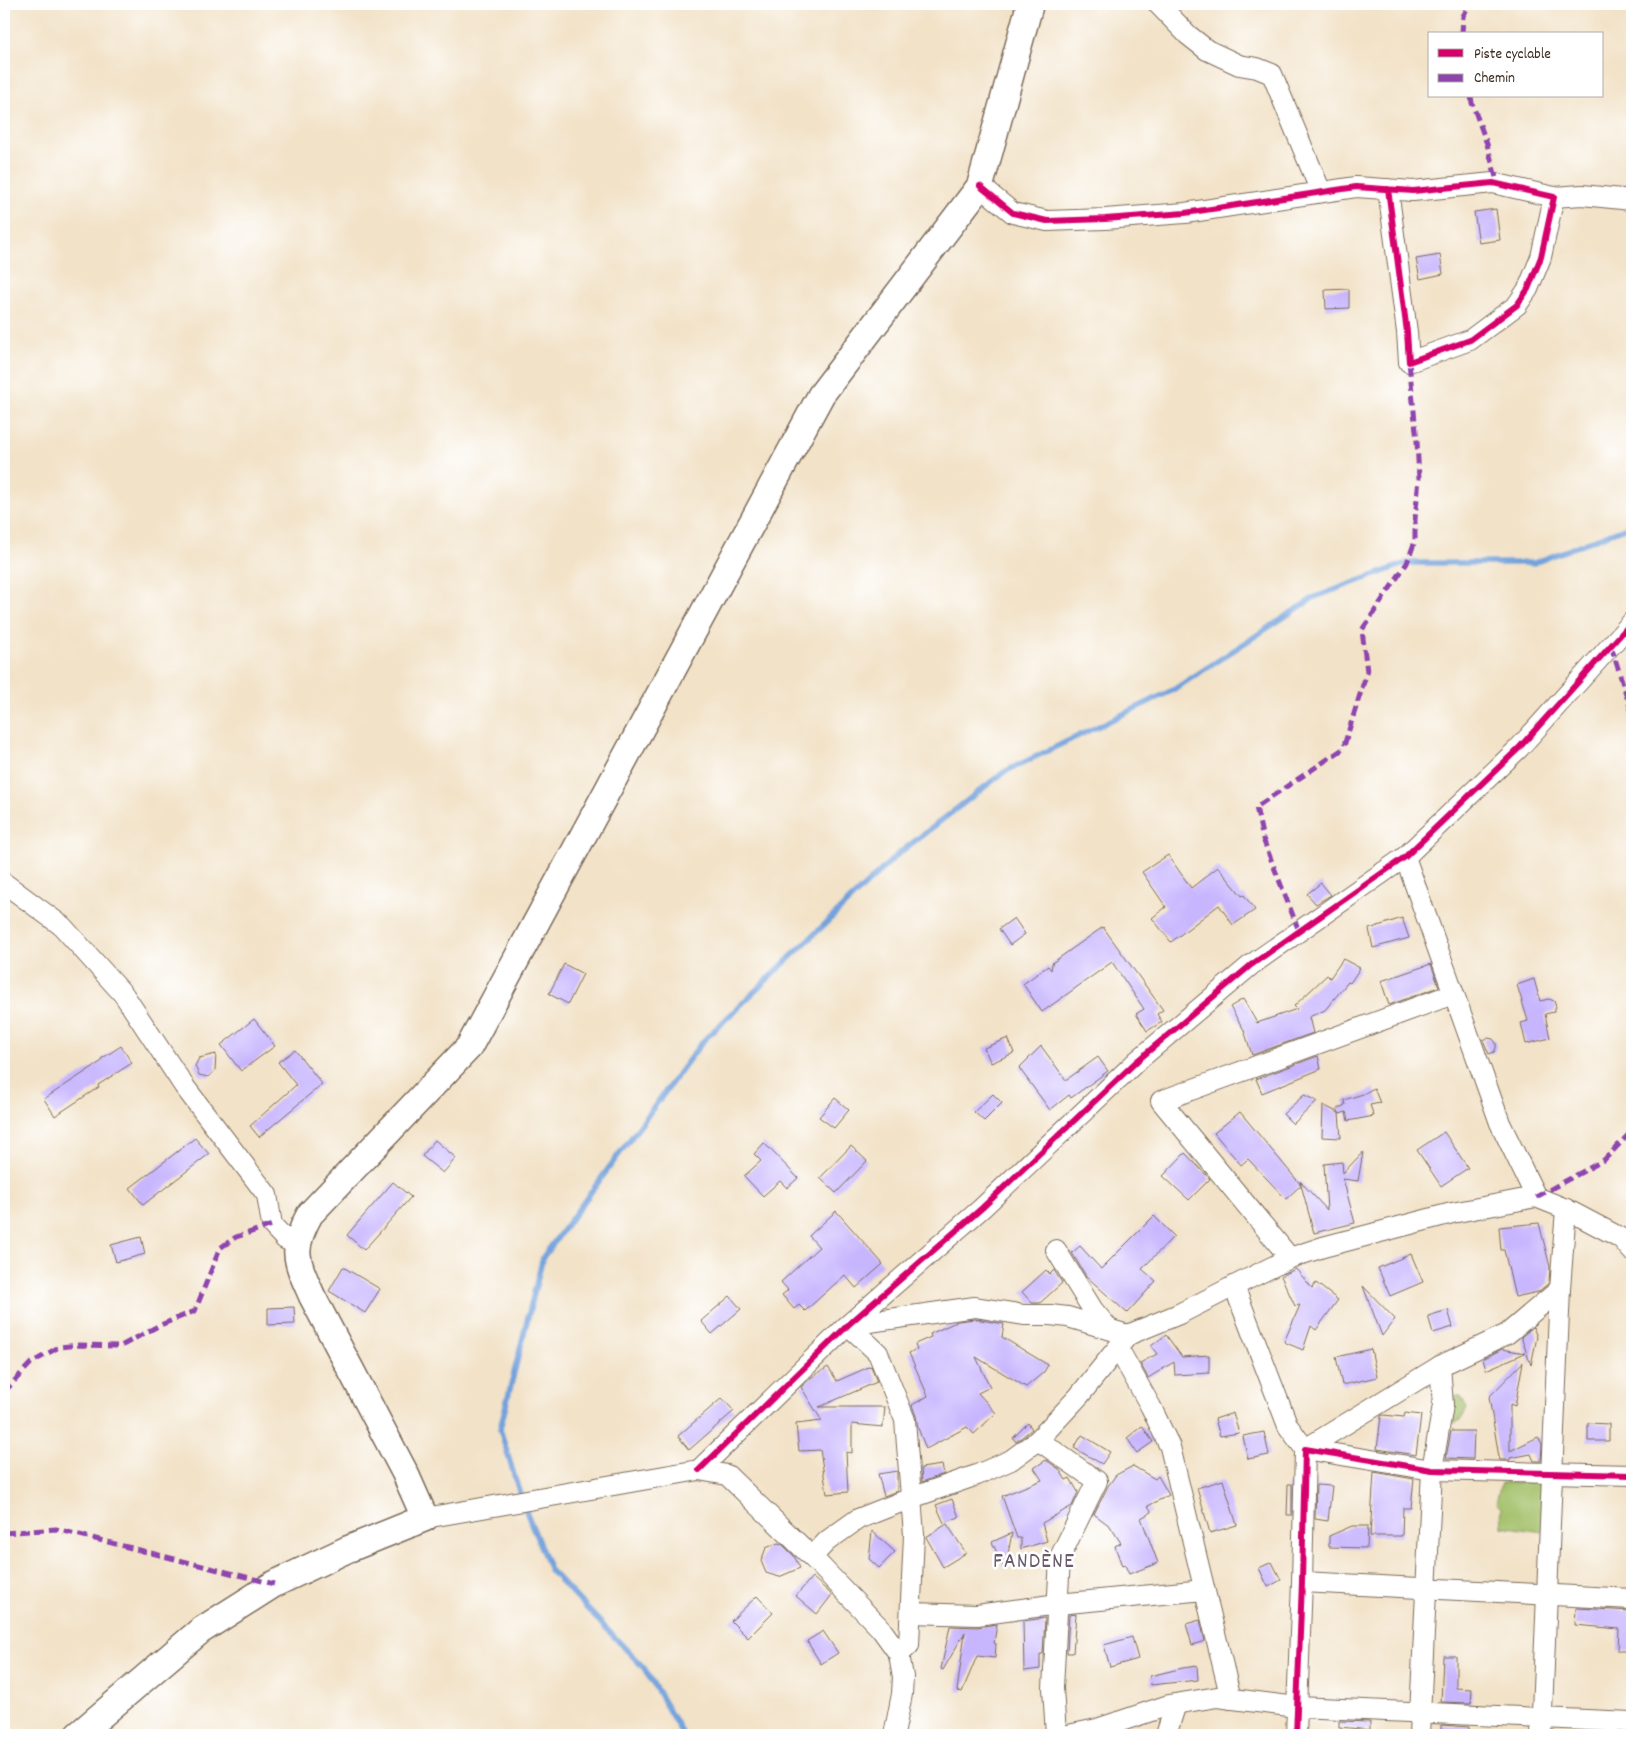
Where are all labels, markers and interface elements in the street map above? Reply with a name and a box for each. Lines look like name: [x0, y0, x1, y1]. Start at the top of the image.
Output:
legend: [1428, 32, 1604, 98]
text: Piste cyclable: [1474, 44, 1551, 66]
text: Chemin: [1474, 68, 1515, 90]
district label: FANDÈNE: [993, 1547, 1075, 1578]

